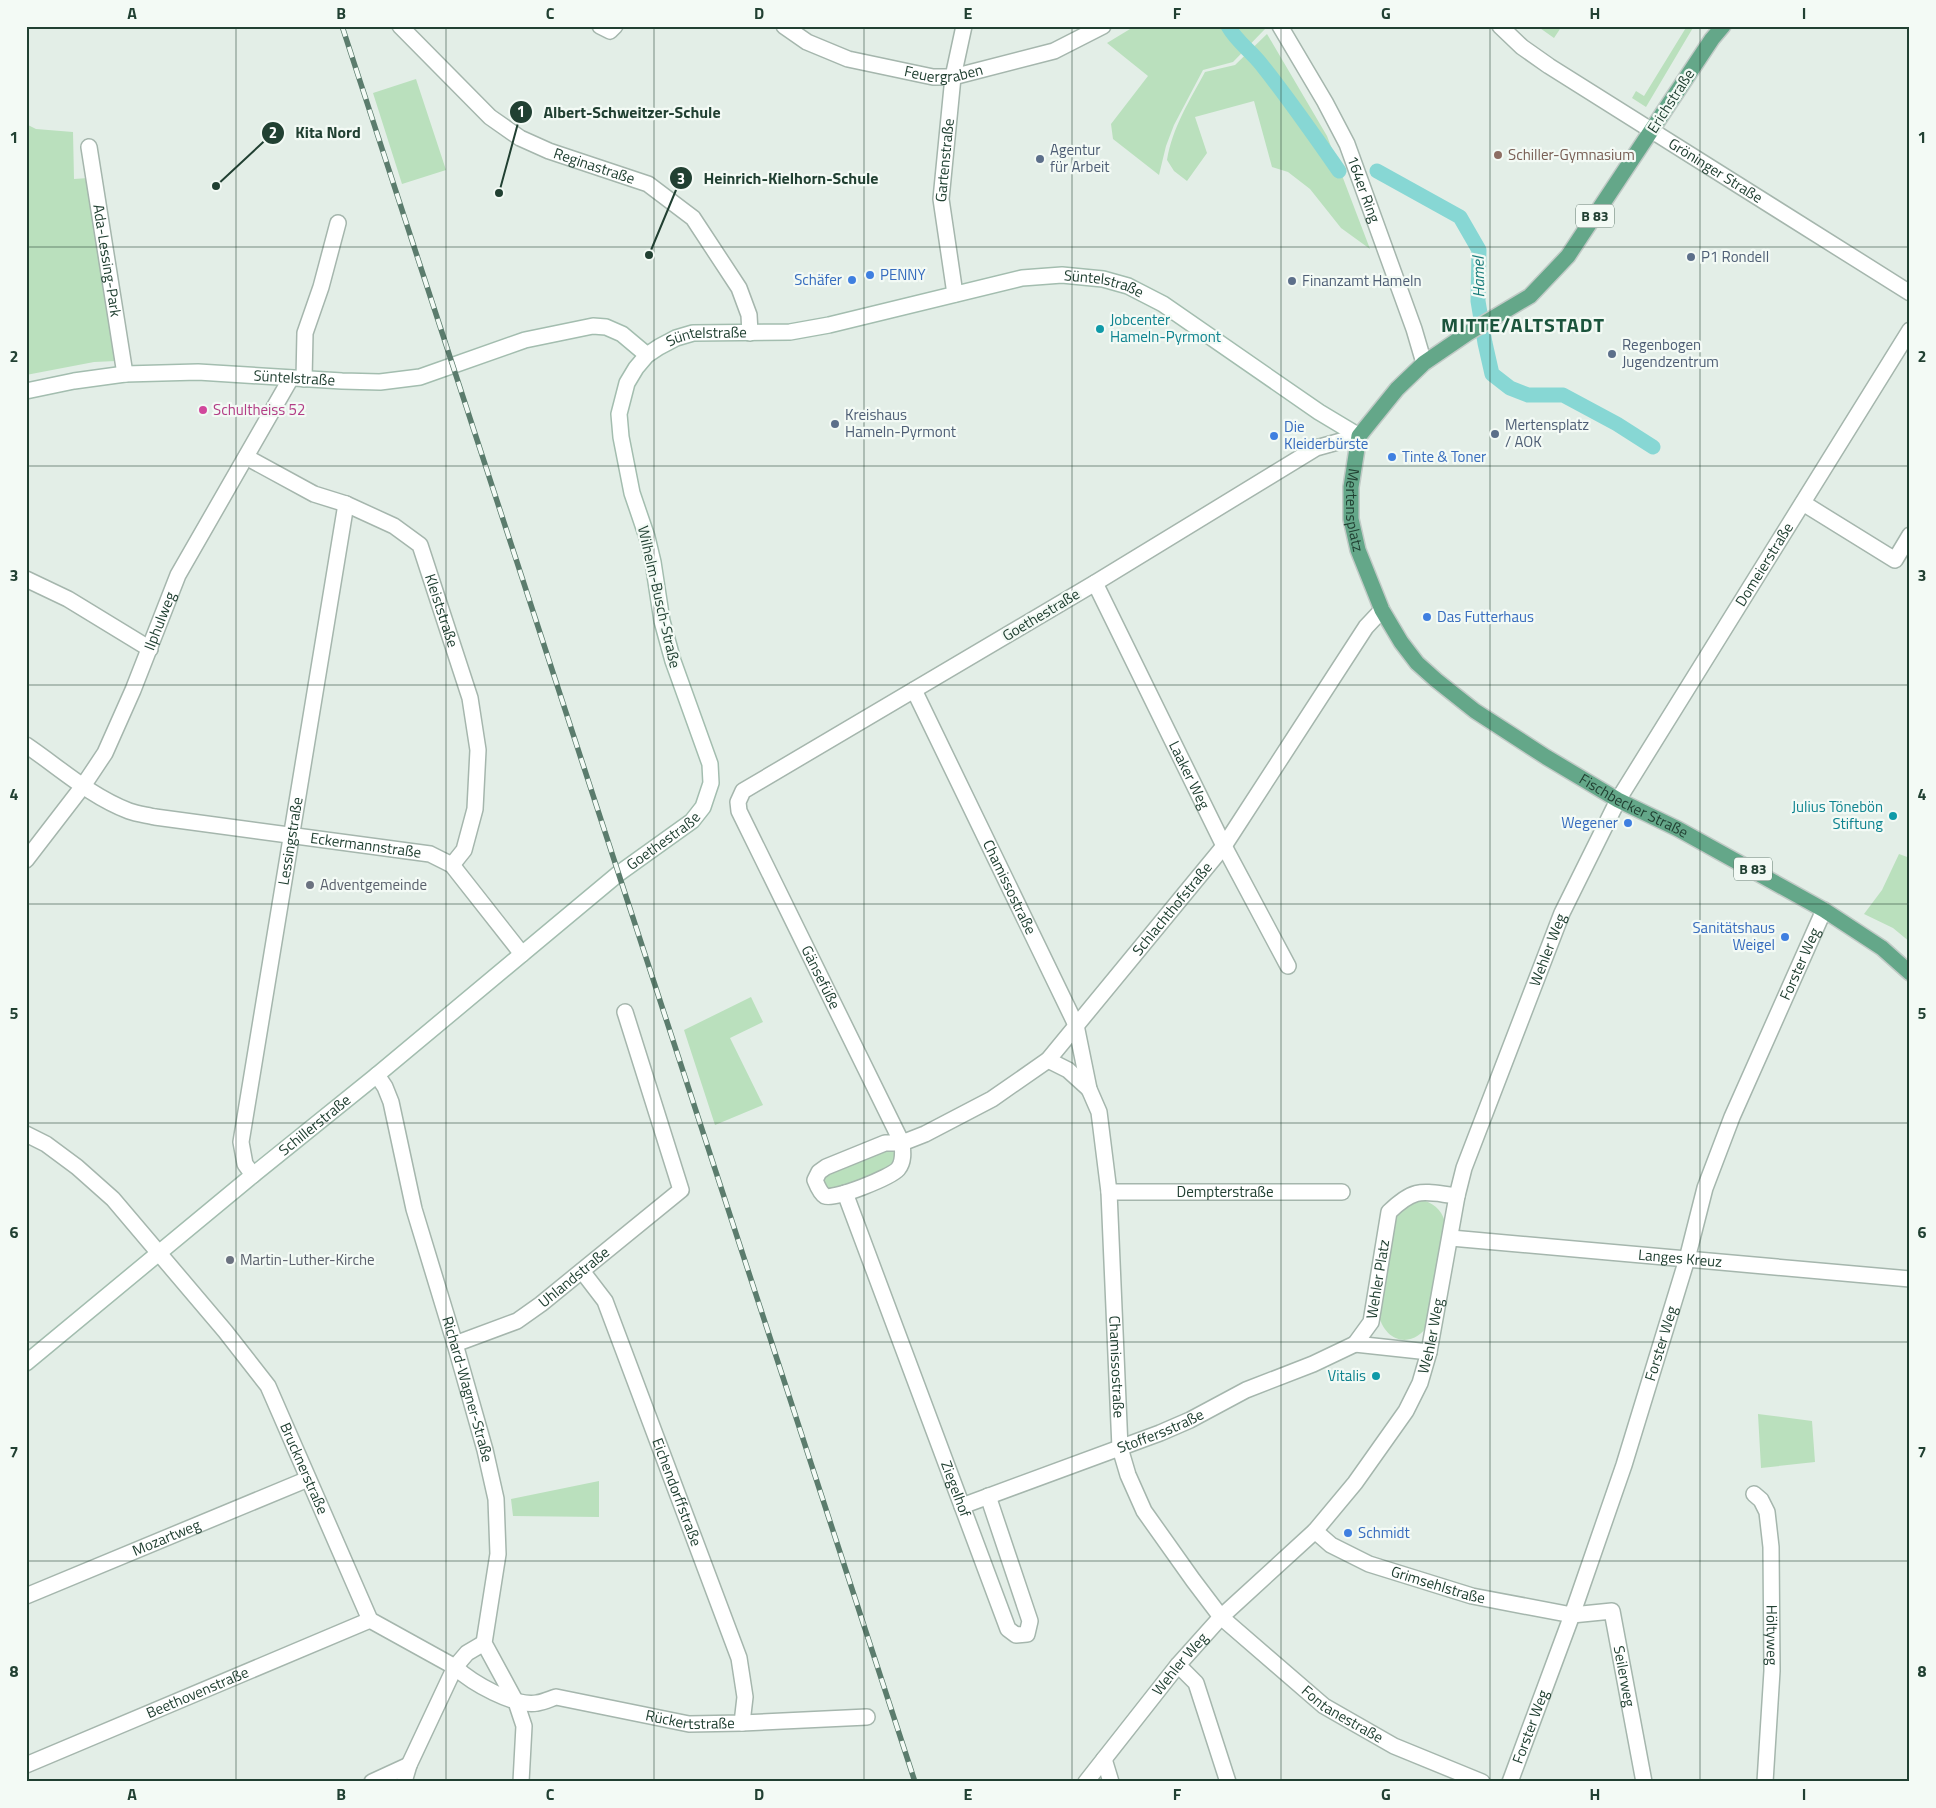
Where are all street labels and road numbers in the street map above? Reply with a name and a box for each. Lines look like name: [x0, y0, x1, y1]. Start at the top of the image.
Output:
street label: Feuergraben: [902, 58, 985, 88]
street label: Erichstraße: [1641, 64, 1700, 137]
street label: Gartenstraße: [929, 117, 960, 203]
street label: Gröninger Straße: [1664, 132, 1767, 209]
street label: Reginastraße: [551, 141, 638, 190]
street label: 164er Ring: [1341, 153, 1387, 226]
street label: Ada-Lessing-Park: [87, 203, 128, 318]
road number: B 83: [1576, 205, 1614, 228]
street label: Süntelstraße: [1063, 263, 1148, 303]
street label: Süntelstraße: [662, 320, 747, 352]
street label: Süntelstraße: [253, 363, 336, 392]
street label: Mertensplatz: [1340, 467, 1370, 554]
street label: Domeierstraße: [1729, 518, 1799, 611]
street label: Wilhelm-Busch-Straße: [632, 523, 687, 670]
street label: Kleiststraße: [419, 571, 465, 650]
street label: Goethestraße: [998, 582, 1084, 647]
street label: Ilphulweg: [138, 588, 181, 654]
street label: Laaker Weg: [1163, 737, 1216, 813]
street label: Fischbecker Straße: [1575, 767, 1693, 843]
street label: Lessingstraße: [271, 795, 309, 887]
street label: Goethestraße: [621, 807, 706, 876]
street label: Eckermannstraße: [309, 826, 423, 864]
street label: Chamissostraße: [977, 836, 1042, 938]
street label: Schlachthofstraße: [1126, 857, 1218, 961]
road number: B 83: [1734, 858, 1772, 881]
street label: Wehler Weg: [1523, 910, 1572, 990]
street label: Forster Weg: [1773, 923, 1826, 1004]
street label: Gänsefüße: [796, 941, 847, 1013]
street label: Schillerstraße: [273, 1089, 355, 1161]
street label: Dempterstraße: [1177, 1180, 1273, 1203]
street label: Wehler Platz: [1360, 1238, 1395, 1321]
street label: Uhlandstraße: [533, 1241, 614, 1313]
street label: Langes Kreuz: [1637, 1243, 1723, 1273]
street label: Wehler Weg: [1411, 1296, 1449, 1376]
street label: Forster Weg: [1638, 1303, 1683, 1384]
street label: Richard-Wagner-Straße: [436, 1313, 499, 1464]
street label: Chamissostraße: [1103, 1315, 1131, 1418]
street label: Stoffersstraße: [1114, 1403, 1208, 1459]
street label: Brucknerstraße: [274, 1419, 335, 1518]
street label: Eichendorffstraße: [646, 1435, 708, 1549]
street label: Ziegelhof: [935, 1457, 977, 1520]
street label: Mozartweg: [129, 1513, 204, 1562]
street label: Grimsehlstraße: [1388, 1560, 1487, 1609]
street label: Höltyweg: [1760, 1605, 1784, 1666]
street label: Wehler Weg: [1146, 1627, 1213, 1700]
street label: Seilerweg: [1608, 1644, 1642, 1709]
street label: Beethovenstraße: [142, 1660, 252, 1724]
street label: Fontanestraße: [1297, 1679, 1388, 1749]
street label: Forster Weg: [1506, 1686, 1554, 1767]
street label: Rückertstraße: [643, 1703, 735, 1735]

